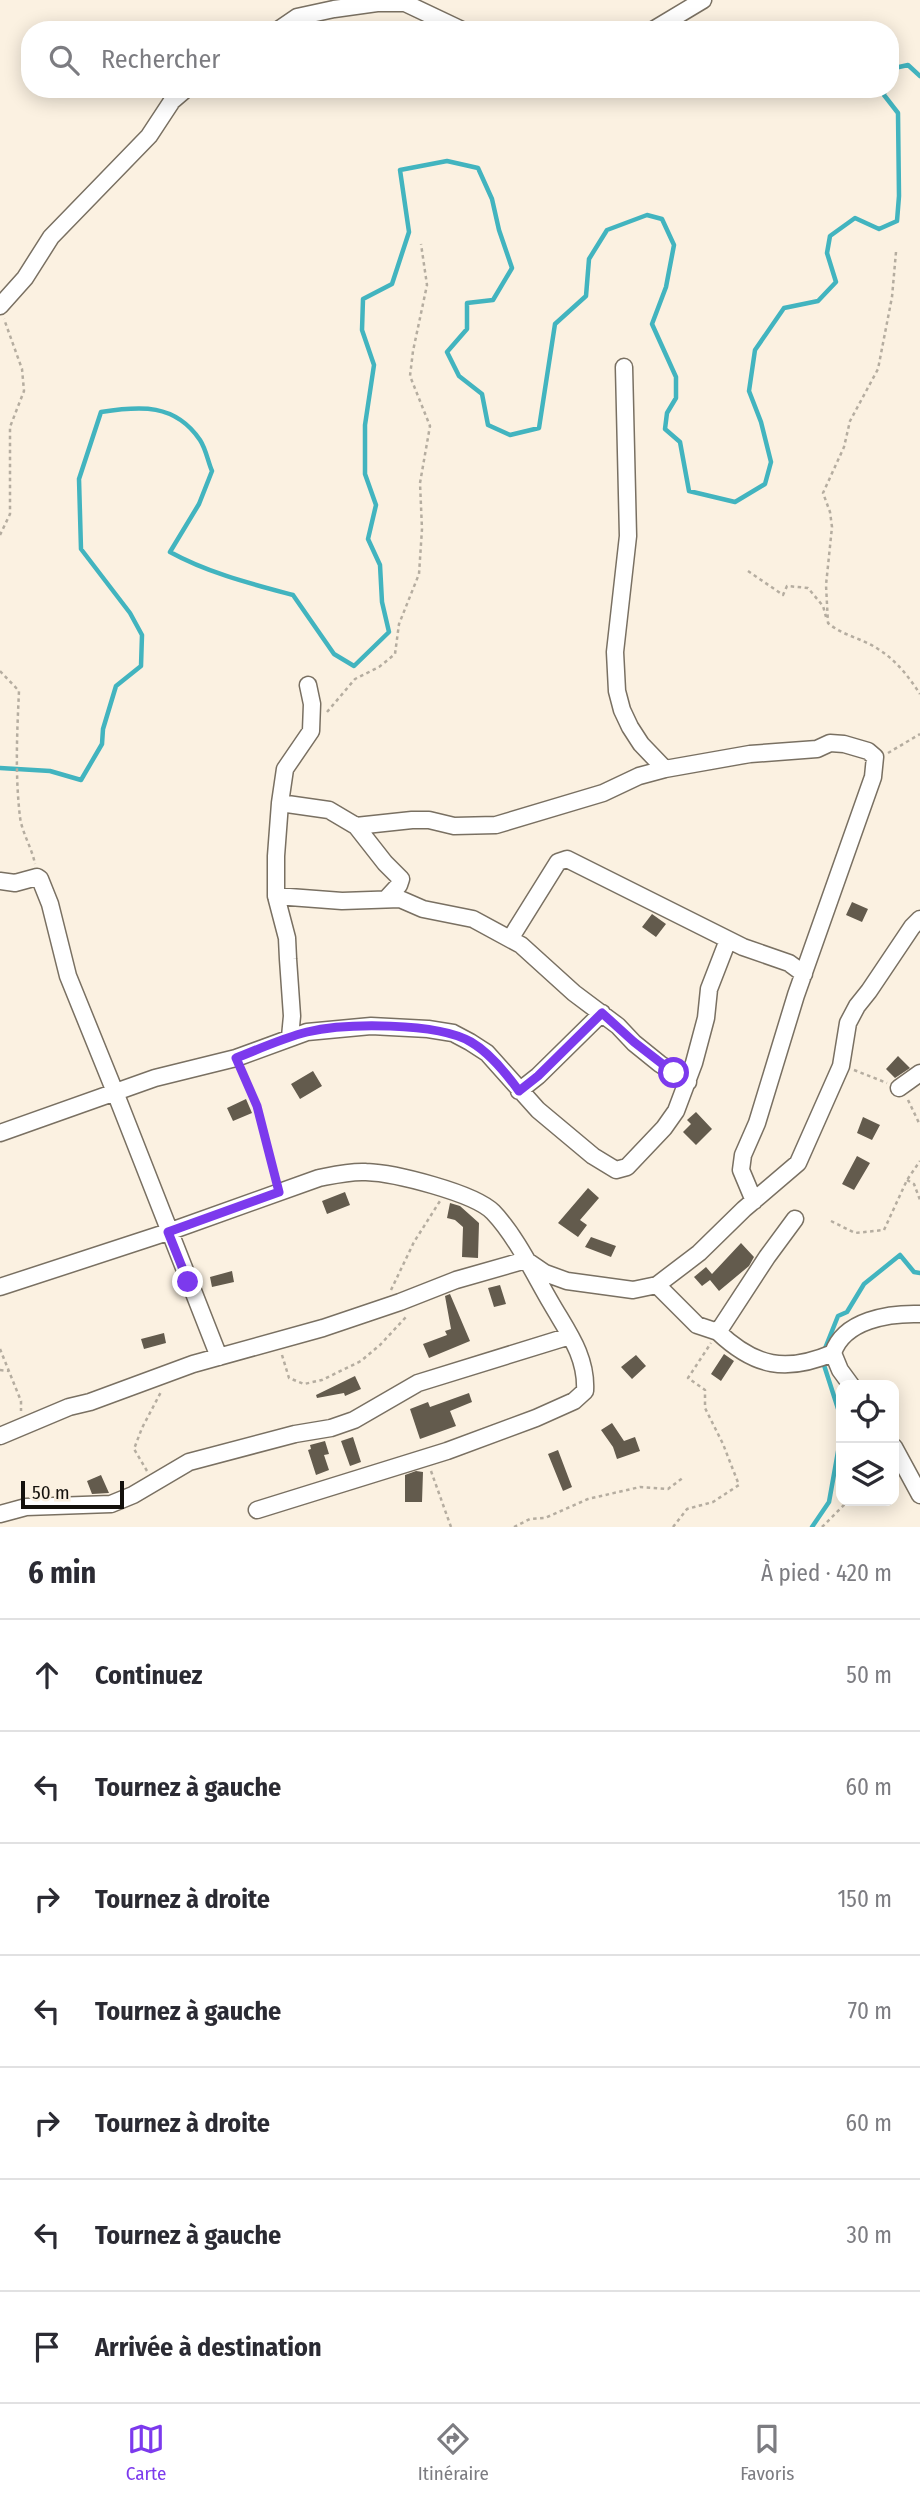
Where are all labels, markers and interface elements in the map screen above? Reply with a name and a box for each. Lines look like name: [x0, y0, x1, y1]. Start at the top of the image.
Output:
search box: [21, 21, 899, 98]
icon: search: [45, 41, 83, 79]
text: Rechercher: [101, 44, 220, 75]
route start: [658, 1057, 689, 1088]
route end: [172, 1266, 203, 1297]
map controls: [836, 1380, 899, 1506]
button: locate: [836, 1380, 899, 1443]
button: layers: [836, 1443, 899, 1506]
scale bar: [21, 1478, 124, 1510]
text: 50 m: [32, 1481, 70, 1504]
text: 6 min: [28, 1555, 96, 1591]
text: À pied · 420 m: [761, 1559, 892, 1587]
icon: ahead: [28, 1656, 66, 1694]
text: Continuez: [95, 1660, 202, 1691]
text: 50 m: [846, 1661, 892, 1689]
icon: left: [28, 1768, 66, 1806]
text: Tournez à gauche: [95, 1772, 281, 1803]
text: 60 m: [846, 1773, 892, 1801]
icon: right: [28, 1880, 66, 1918]
text: Tournez à droite: [95, 1884, 270, 1915]
text: 150 m: [837, 1885, 892, 1913]
icon: left: [28, 1992, 66, 2030]
text: Tournez à gauche: [95, 1996, 281, 2027]
text: 70 m: [848, 1997, 892, 2025]
icon: right: [28, 2104, 66, 2142]
text: Tournez à droite: [95, 2108, 270, 2139]
text: 60 m: [846, 2109, 892, 2137]
icon: left: [28, 2216, 66, 2254]
text: Tournez à gauche: [95, 2220, 281, 2251]
text: 30 m: [847, 2221, 892, 2249]
icon: arrive: [28, 2328, 66, 2366]
text: Arrivée à destination: [95, 2332, 322, 2363]
tab: Carte: [126, 2420, 166, 2485]
tab: Itinéraire: [418, 2420, 489, 2485]
tab: Favoris: [740, 2420, 794, 2485]

